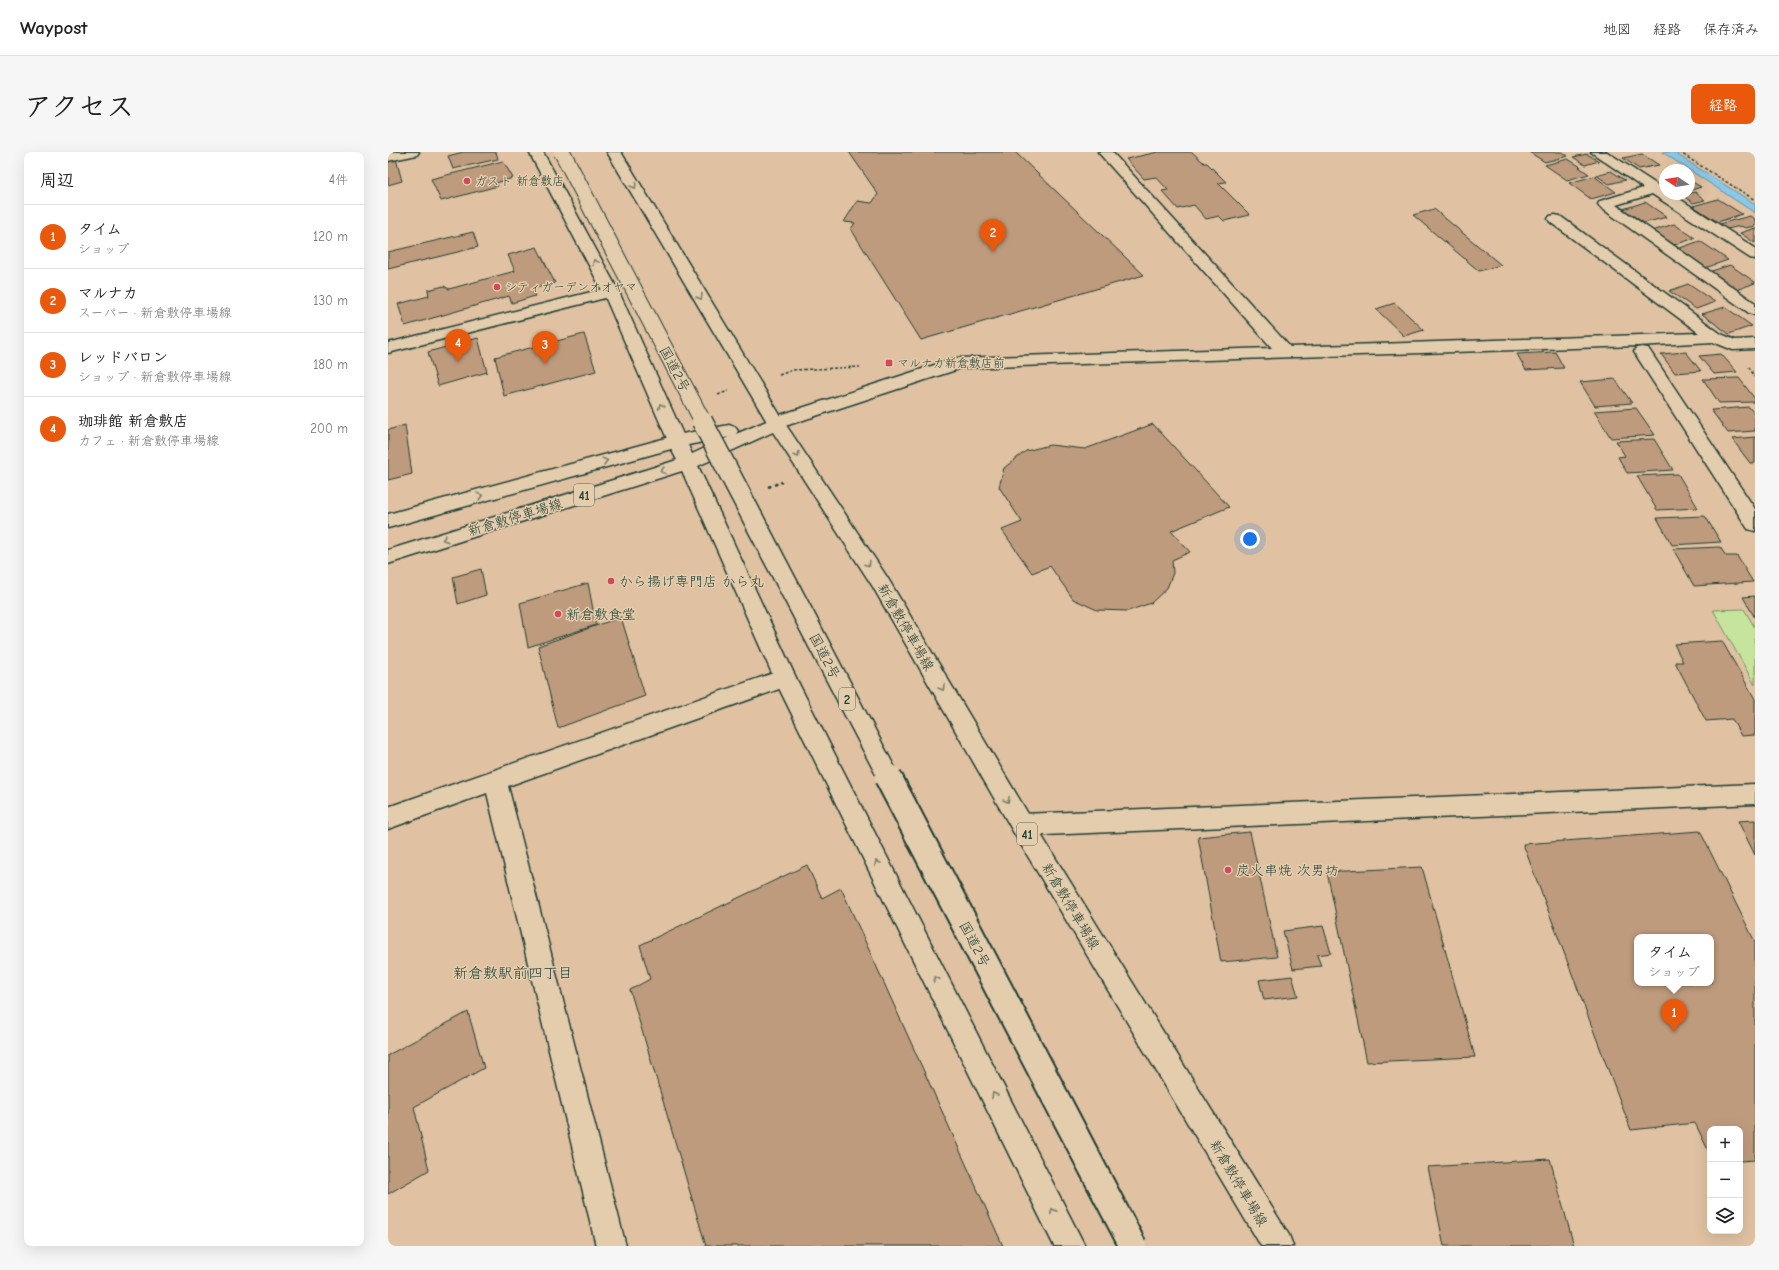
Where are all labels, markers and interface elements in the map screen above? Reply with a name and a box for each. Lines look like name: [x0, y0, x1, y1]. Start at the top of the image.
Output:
text: Waypost: [20, 17, 88, 39]
text: 地図: [1603, 21, 1631, 38]
text: 経路: [1653, 21, 1681, 38]
text: 保存済み: [1703, 21, 1759, 38]
button: 経路: [1691, 84, 1755, 124]
text: アクセス: [24, 91, 134, 123]
north arrow: [1659, 164, 1695, 200]
text: 周辺: [40, 171, 74, 190]
text: 4件: [329, 172, 348, 187]
place label: ガスト 新倉敷店: [475, 174, 564, 188]
marker: ガスト 新倉敷店: [462, 176, 472, 186]
one-way arrow: [629, 182, 637, 189]
pin: 2: [980, 219, 1006, 252]
text: タイム: [78, 220, 122, 238]
text: 1: [50, 229, 56, 244]
text: 120 m: [313, 229, 348, 244]
text: ショップ: [78, 241, 129, 256]
one-way arrow: [593, 259, 600, 267]
place label: シティガーデンオオヤマ: [505, 280, 637, 294]
marker: シティガーデンオオヤマ: [492, 282, 502, 292]
text: マルナカ: [78, 284, 138, 302]
text: 2: [50, 293, 56, 308]
text: 130 m: [313, 293, 348, 308]
one-way arrow: [696, 293, 703, 300]
text: スーパー · 新倉敷停車場線: [78, 305, 231, 320]
pin: 4: [445, 329, 471, 362]
pin: 3: [532, 331, 558, 364]
street label: 国道2号: [655, 343, 694, 395]
text: レッドバロン: [78, 348, 168, 366]
place label: マルナカ新倉敷店前: [897, 356, 1005, 370]
text: 3: [50, 357, 56, 372]
text: 180 m: [313, 357, 348, 372]
marker: マルナカ新倉敷店前: [884, 358, 894, 368]
text: ショップ · 新倉敷停車場線: [78, 369, 231, 384]
one-way arrow: [658, 403, 666, 410]
text: 珈琲館 新倉敷店: [78, 412, 188, 430]
text: 4: [50, 421, 56, 436]
text: 200 m: [310, 421, 348, 436]
text: カフェ · 新倉敷停車場線: [78, 433, 219, 448]
one-way arrow: [792, 451, 800, 458]
one-way arrow: [601, 457, 608, 466]
one-way arrow: [659, 466, 666, 474]
road number: 41: [574, 484, 594, 506]
one-way arrow: [476, 492, 483, 501]
street label: 新倉敷停車場線: [466, 495, 564, 540]
your location: [1240, 529, 1260, 549]
one-way arrow: [442, 534, 449, 543]
one-way arrow: [863, 560, 871, 567]
place label: から揚げ専門店 から丸: [619, 573, 764, 590]
marker: から揚げ専門店 から丸: [606, 576, 616, 586]
street label: 新倉敷停車場線: [874, 581, 937, 674]
place label: 新倉敷食堂: [566, 606, 636, 623]
marker: 新倉敷食堂: [553, 609, 563, 619]
street label: 国道2号: [805, 630, 844, 682]
one-way arrow: [937, 684, 944, 691]
road number: 2: [839, 688, 855, 710]
one-way arrow: [1003, 796, 1010, 803]
road number: 41: [1017, 823, 1037, 845]
one-way arrow: [875, 860, 882, 867]
street label: 新倉敷停車場線: [1038, 860, 1103, 953]
place label: 炭火串焼 次男坊: [1236, 862, 1339, 879]
marker: 炭火串焼 次男坊: [1223, 865, 1233, 875]
street label: 国道2号: [955, 918, 994, 970]
popup: [1634, 934, 1714, 986]
text: タイム: [1648, 943, 1692, 961]
district label: 新倉敷駅前四丁目: [453, 964, 573, 982]
text: ショップ: [1648, 964, 1700, 979]
one-way arrow: [933, 976, 941, 983]
pin: 1: [1661, 999, 1687, 1032]
one-way arrow: [991, 1092, 999, 1099]
map controls: [1707, 1126, 1743, 1234]
button: +: [1707, 1126, 1743, 1162]
street label: 新倉敷停車場線: [1206, 1137, 1271, 1230]
button: −: [1707, 1162, 1743, 1198]
button: layers: [1707, 1198, 1743, 1234]
one-way arrow: [1050, 1208, 1058, 1215]

